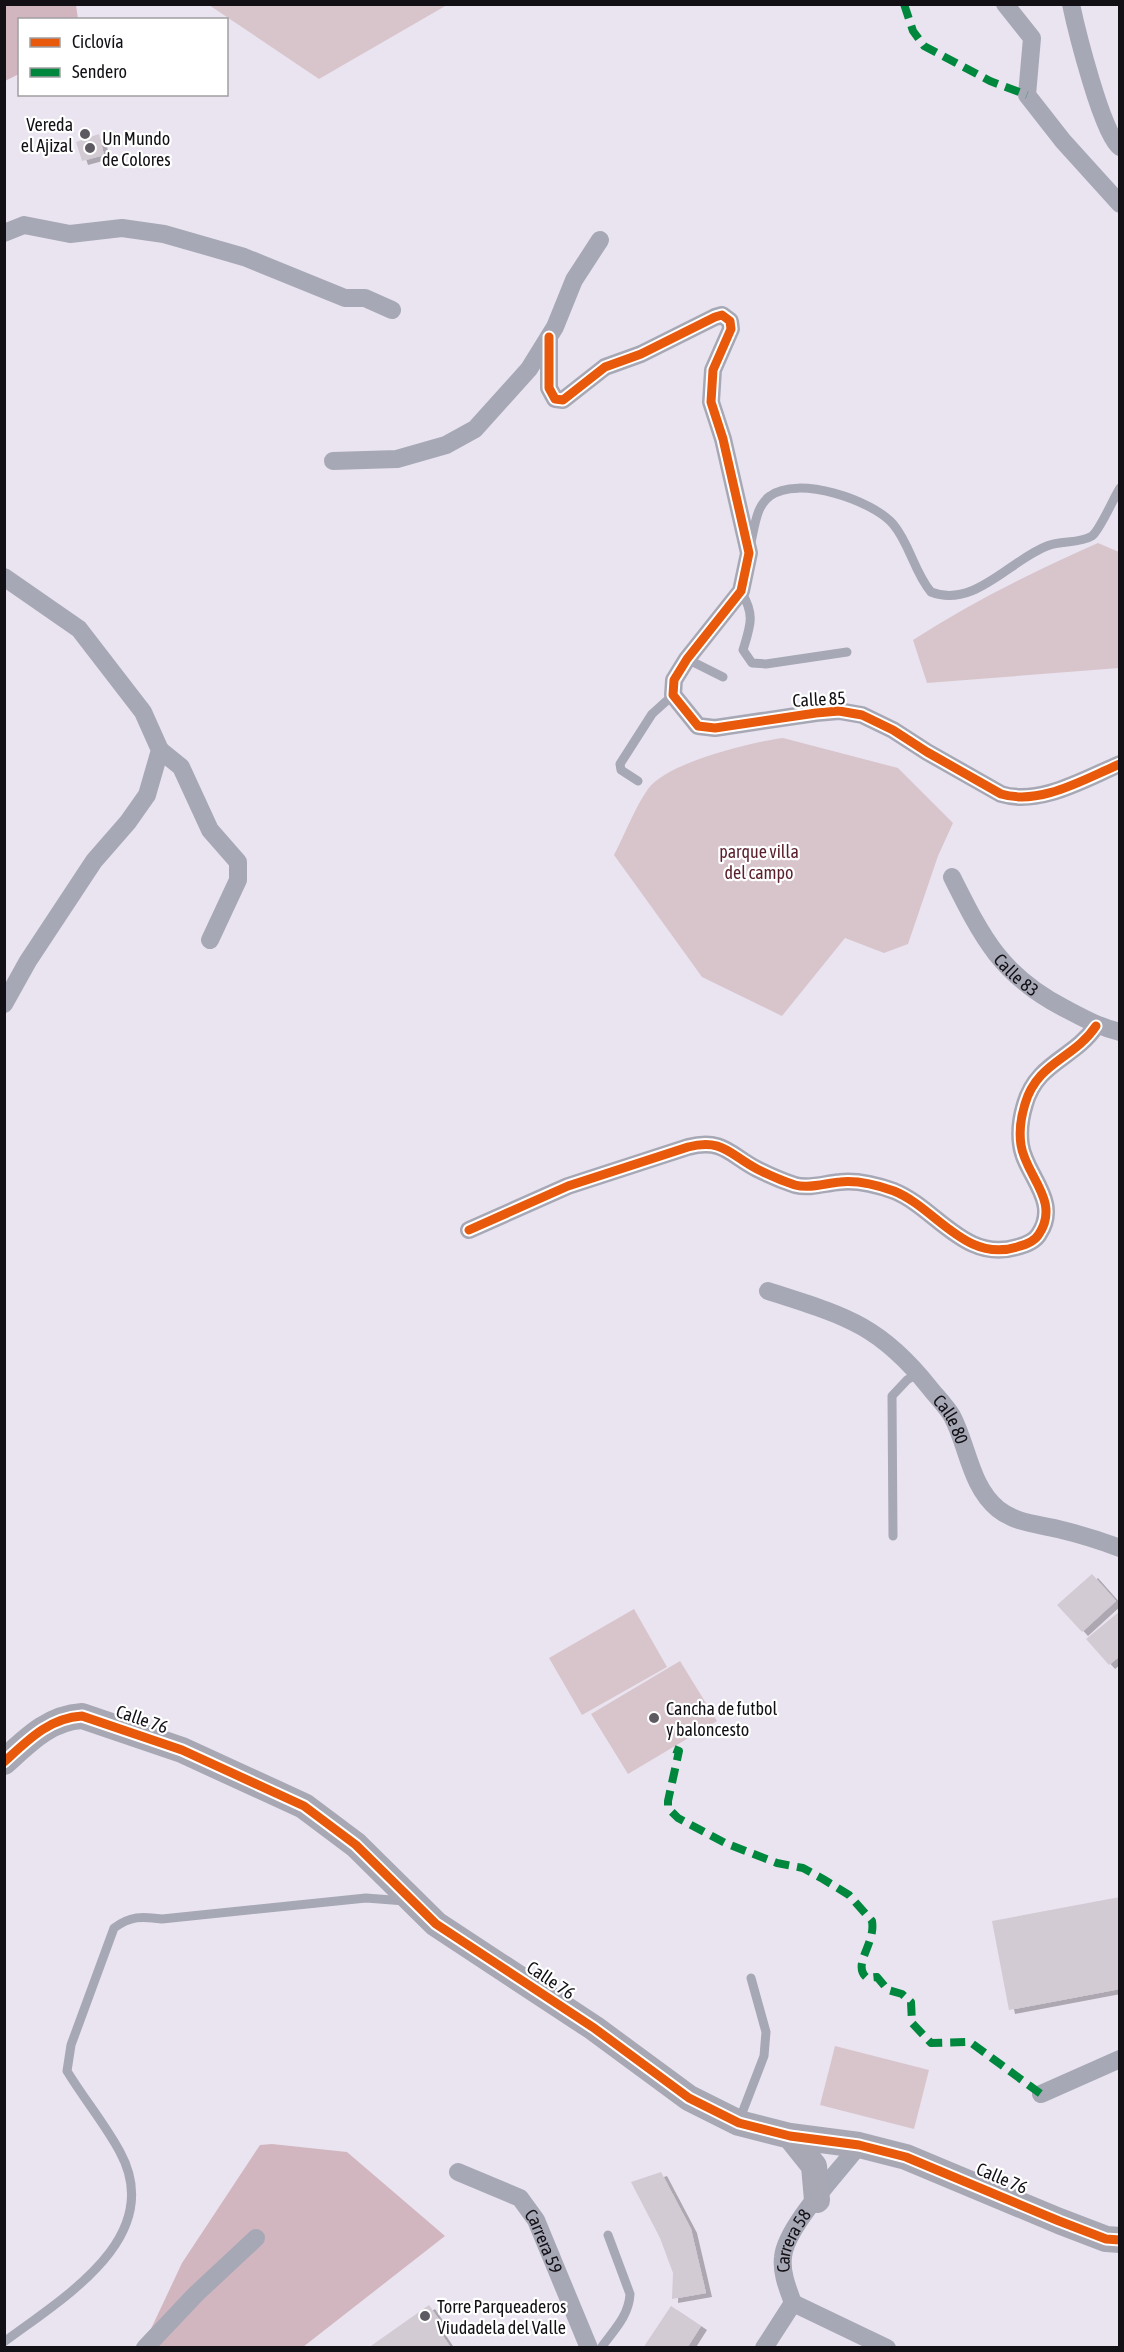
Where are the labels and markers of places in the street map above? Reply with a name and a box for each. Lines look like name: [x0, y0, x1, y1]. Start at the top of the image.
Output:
place label: Vereda el Ajizal: [21, 114, 73, 156]
marker: Vereda el Ajizal: [78, 127, 92, 141]
place label: Un Mundo de Colores: [102, 128, 171, 170]
marker: Un Mundo de Colores: [83, 141, 97, 155]
place label: Cancha de futbol y baloncesto: [666, 1698, 777, 1740]
marker: Cancha de futbol y baloncesto: [647, 1711, 661, 1725]
place label: Torre Parqueaderos Viudadela del Valle: [437, 2296, 566, 2338]
marker: Torre Parqueaderos Viudadela del Valle: [418, 2309, 432, 2323]

